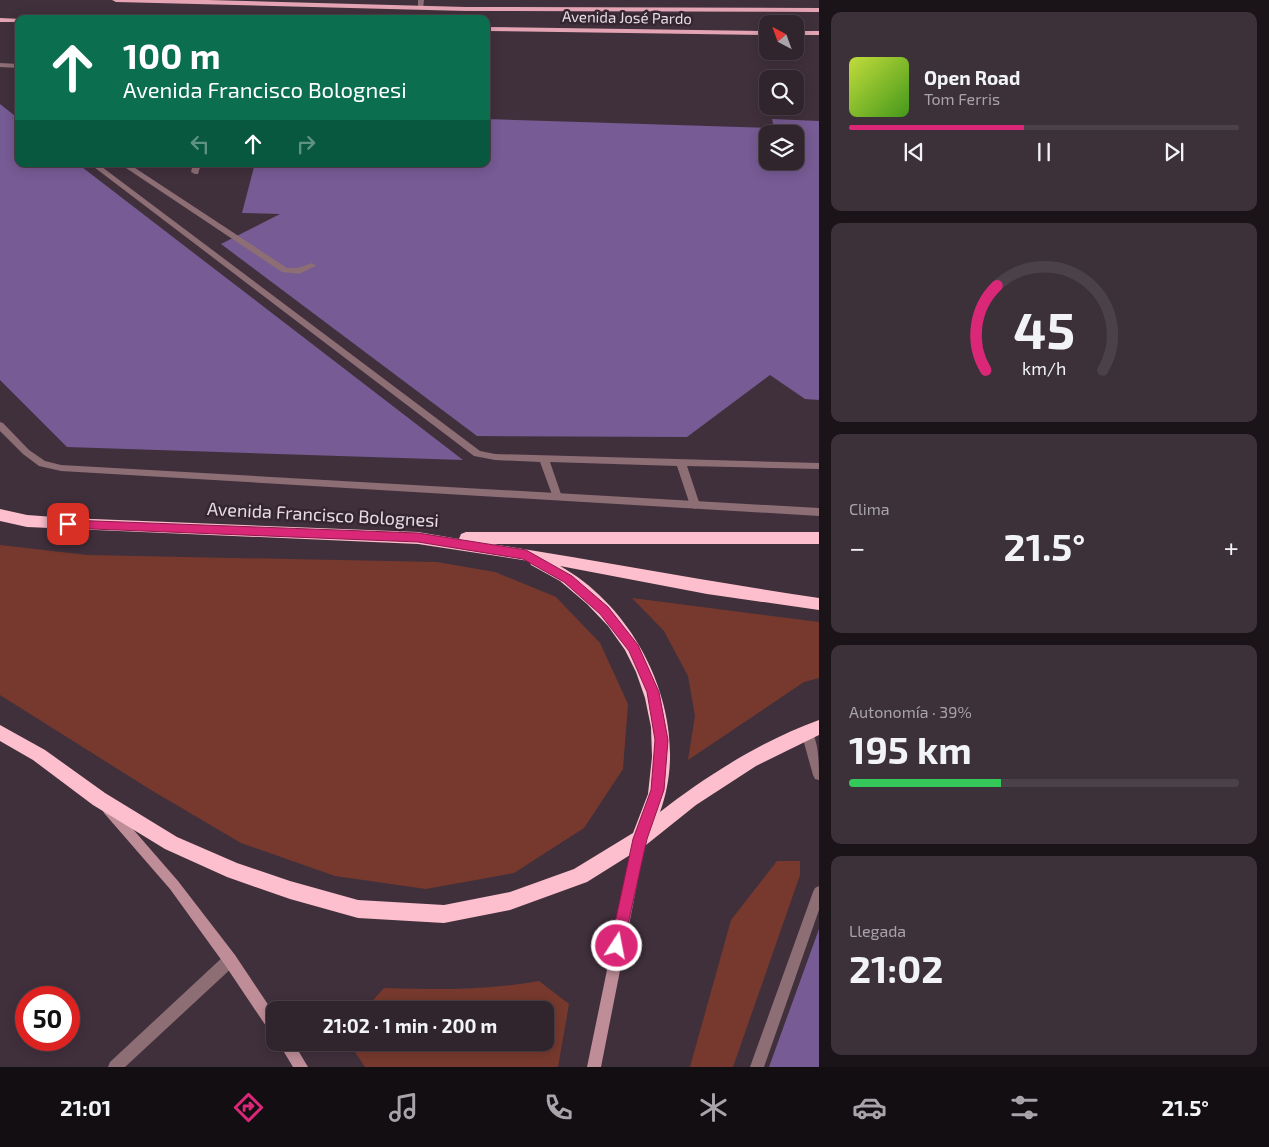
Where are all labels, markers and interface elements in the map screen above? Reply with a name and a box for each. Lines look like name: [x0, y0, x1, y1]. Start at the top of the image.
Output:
street label: Avenida José Pardo: [562, 7, 692, 27]
north arrow: [759, 15, 804, 60]
map controls: [759, 15, 804, 170]
text: 100 m: [123, 34, 221, 76]
icon: ahead: [40, 35, 105, 100]
text: Open Road: [924, 66, 1020, 89]
button: search: [759, 70, 804, 115]
text: Avenida Francisco Bolognesi: [123, 76, 407, 102]
text: Tom Ferris: [924, 89, 1000, 108]
button: layers: [759, 125, 804, 170]
icon: left: [186, 130, 214, 158]
icon: ahead: [239, 130, 267, 158]
icon: right: [292, 130, 320, 158]
icon: previous: [900, 138, 928, 166]
icon: pause: [1030, 138, 1058, 166]
icon: next: [1160, 138, 1188, 166]
text: 45: [1013, 297, 1075, 359]
text: km/h: [1022, 357, 1066, 379]
street label: Avenida Francisco Bolognesi: [207, 497, 439, 531]
text: Clima: [849, 499, 890, 518]
pin: [47, 503, 89, 545]
icon: arrive: [54, 510, 82, 538]
text: 21.5°: [1004, 523, 1085, 569]
text: −: [849, 530, 865, 564]
text: +: [1224, 530, 1239, 564]
text: Autonomía · 39%: [849, 702, 972, 721]
text: 195 km: [849, 726, 972, 772]
position arrow: [590, 919, 642, 971]
text: Llegada: [849, 921, 906, 940]
text: 21:02: [849, 945, 943, 991]
speed limit sign: 50: [15, 986, 80, 1051]
text: 21:02 · 1 min · 200 m: [323, 1014, 497, 1037]
icon: directions: [231, 1090, 266, 1125]
icon: music: [386, 1090, 421, 1125]
icon: phone: [541, 1090, 576, 1125]
icon: climate: [696, 1090, 731, 1125]
icon: car: [852, 1090, 887, 1125]
icon: filters: [1007, 1090, 1042, 1125]
text: 21:01: [60, 1094, 111, 1120]
text: 21.5°: [1162, 1094, 1209, 1120]

